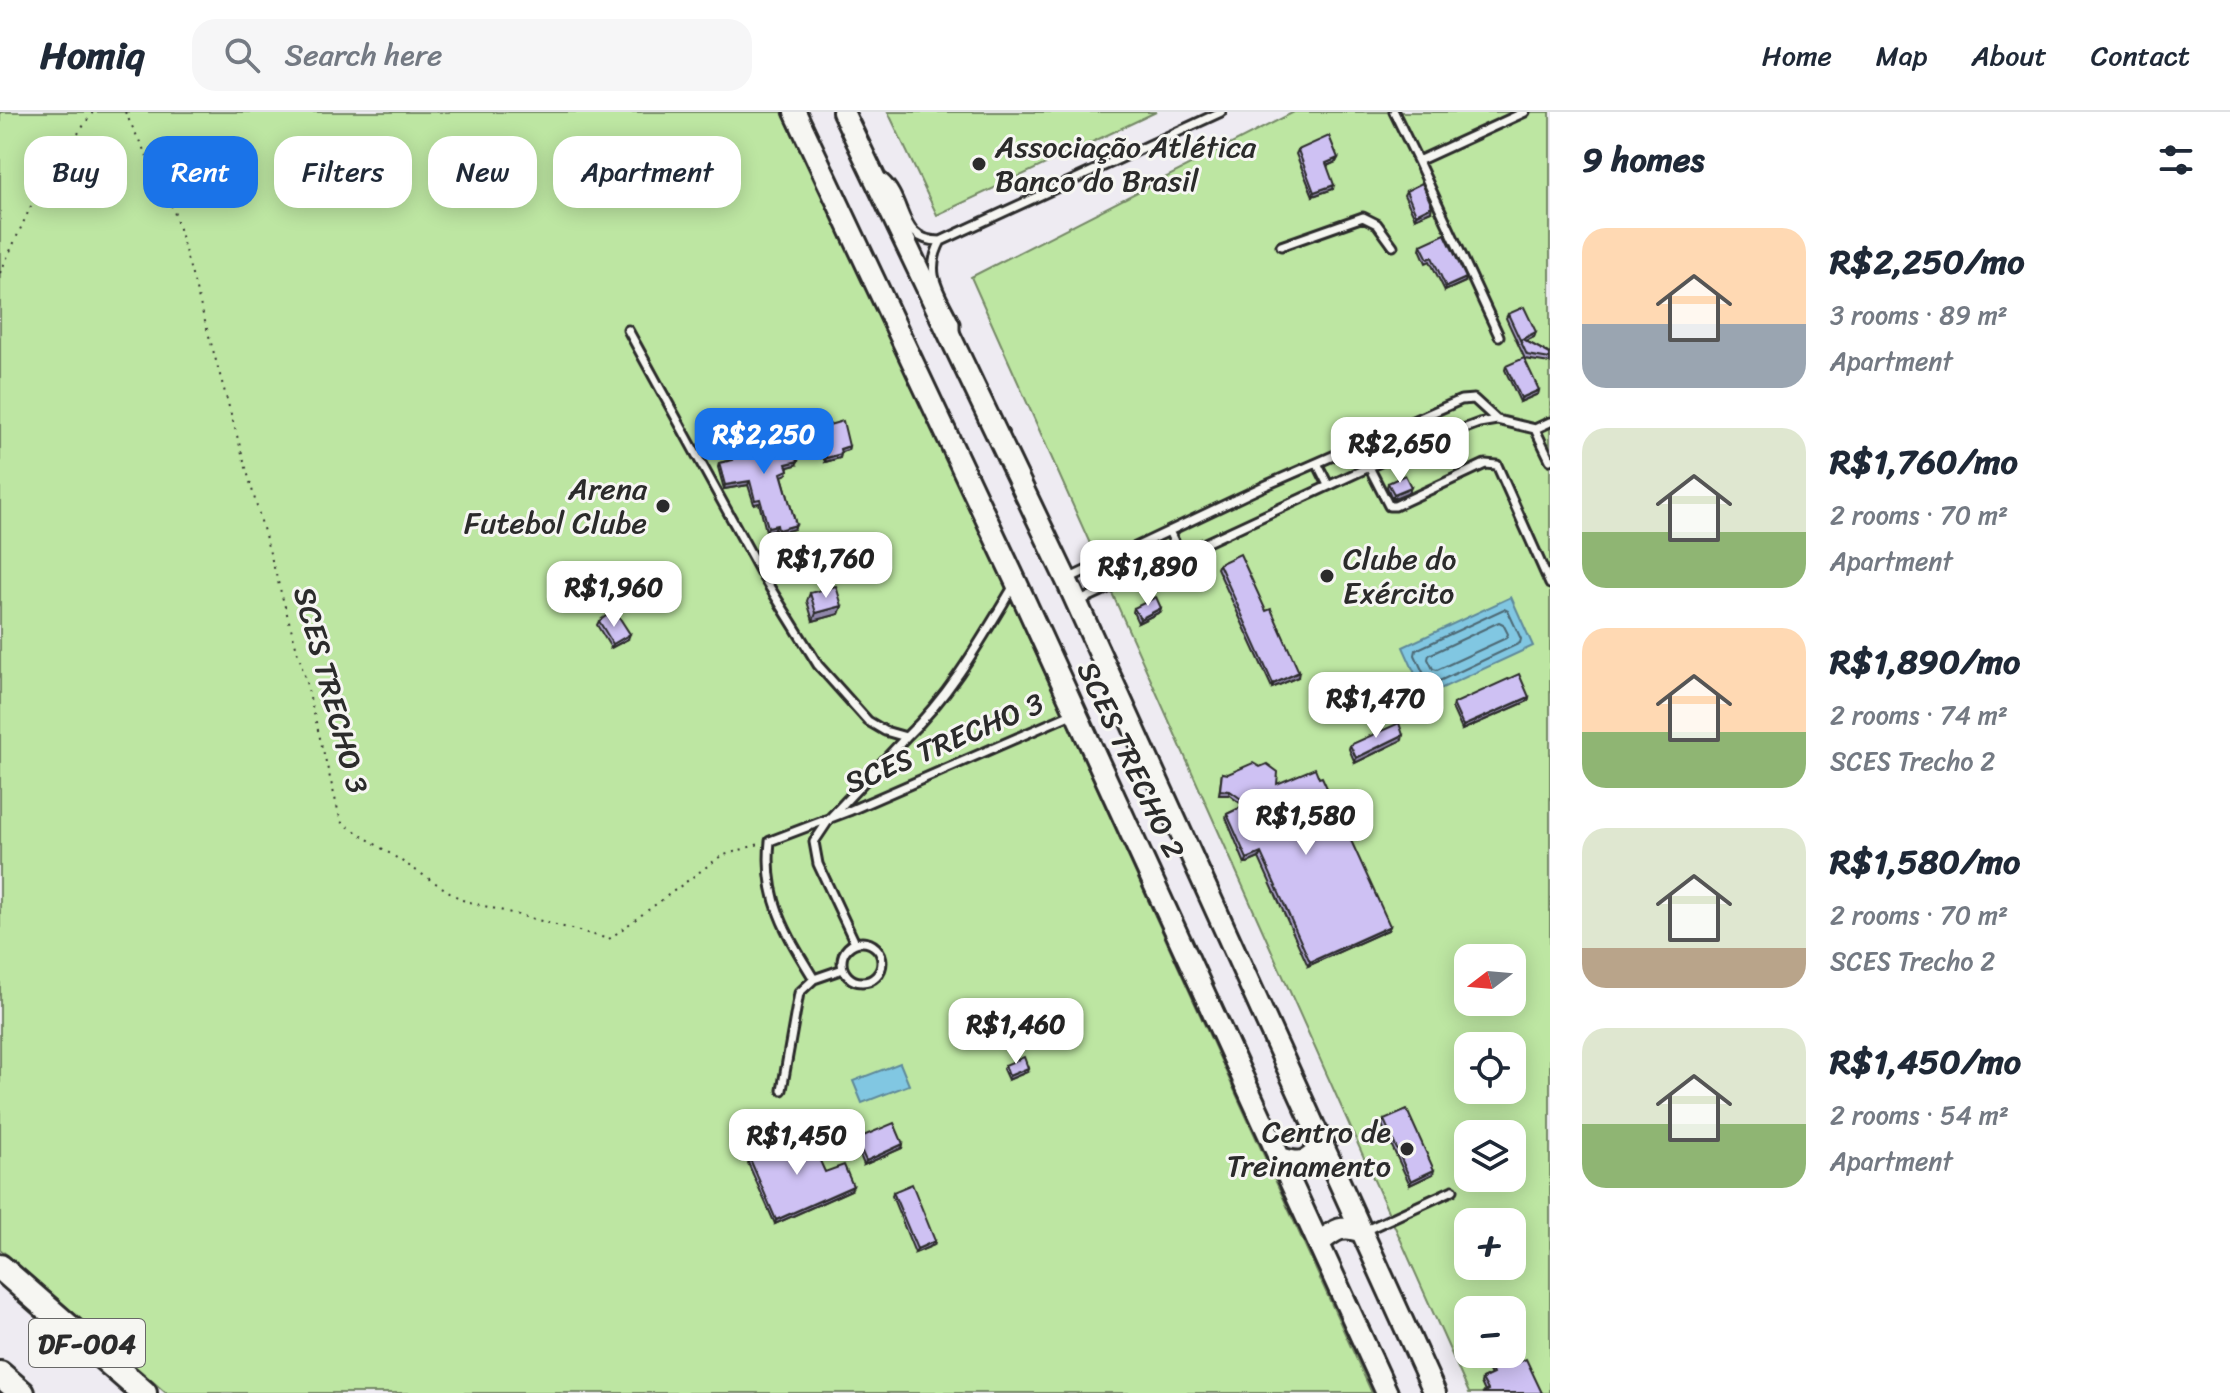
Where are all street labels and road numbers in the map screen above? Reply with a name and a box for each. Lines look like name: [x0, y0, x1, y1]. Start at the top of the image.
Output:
street label: SCES TRECHO 3: [277, 580, 385, 800]
street label: SCES TRECHO 2: [1061, 652, 1201, 868]
street label: SCES TRECHO 3: [836, 677, 1052, 809]
road number: DF-004: [29, 1319, 145, 1367]

